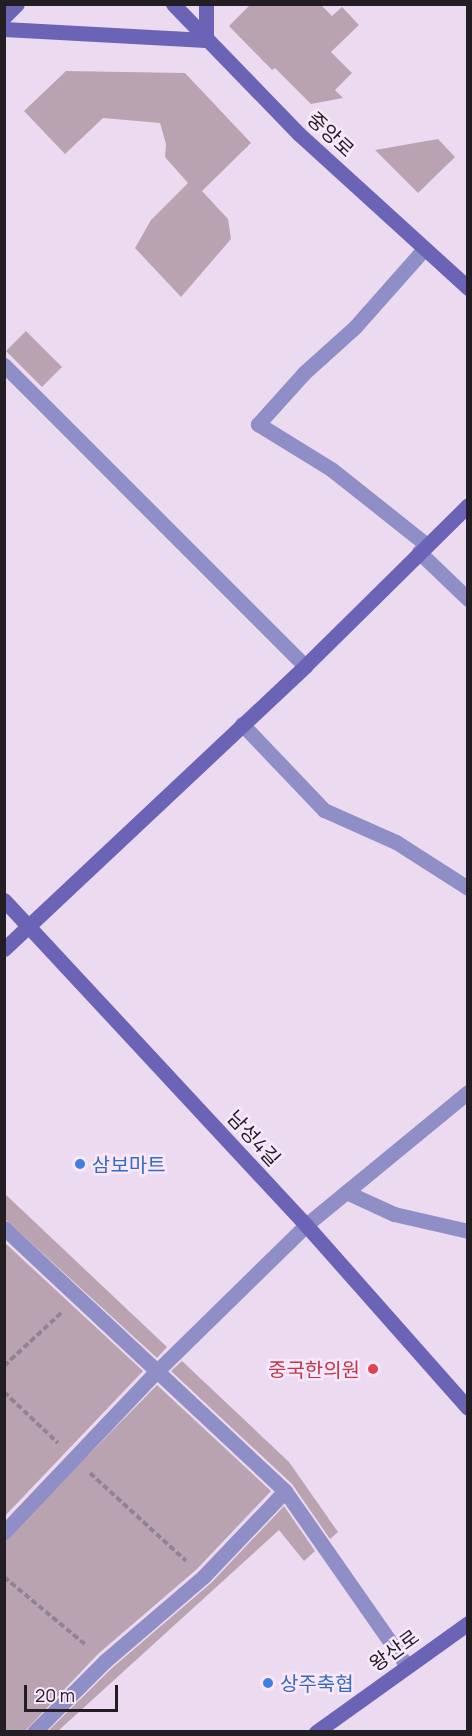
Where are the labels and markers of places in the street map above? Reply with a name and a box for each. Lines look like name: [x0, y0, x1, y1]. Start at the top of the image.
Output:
place label: 삼보마트: [92, 1152, 166, 1176]
marker: 삼보마트: [73, 1157, 87, 1171]
place label: 중국한의원: [268, 1357, 360, 1381]
marker: 중국한의원: [364, 1360, 382, 1378]
place label: 상주축협: [280, 1671, 354, 1695]
marker: 상주축협: [261, 1676, 275, 1690]

